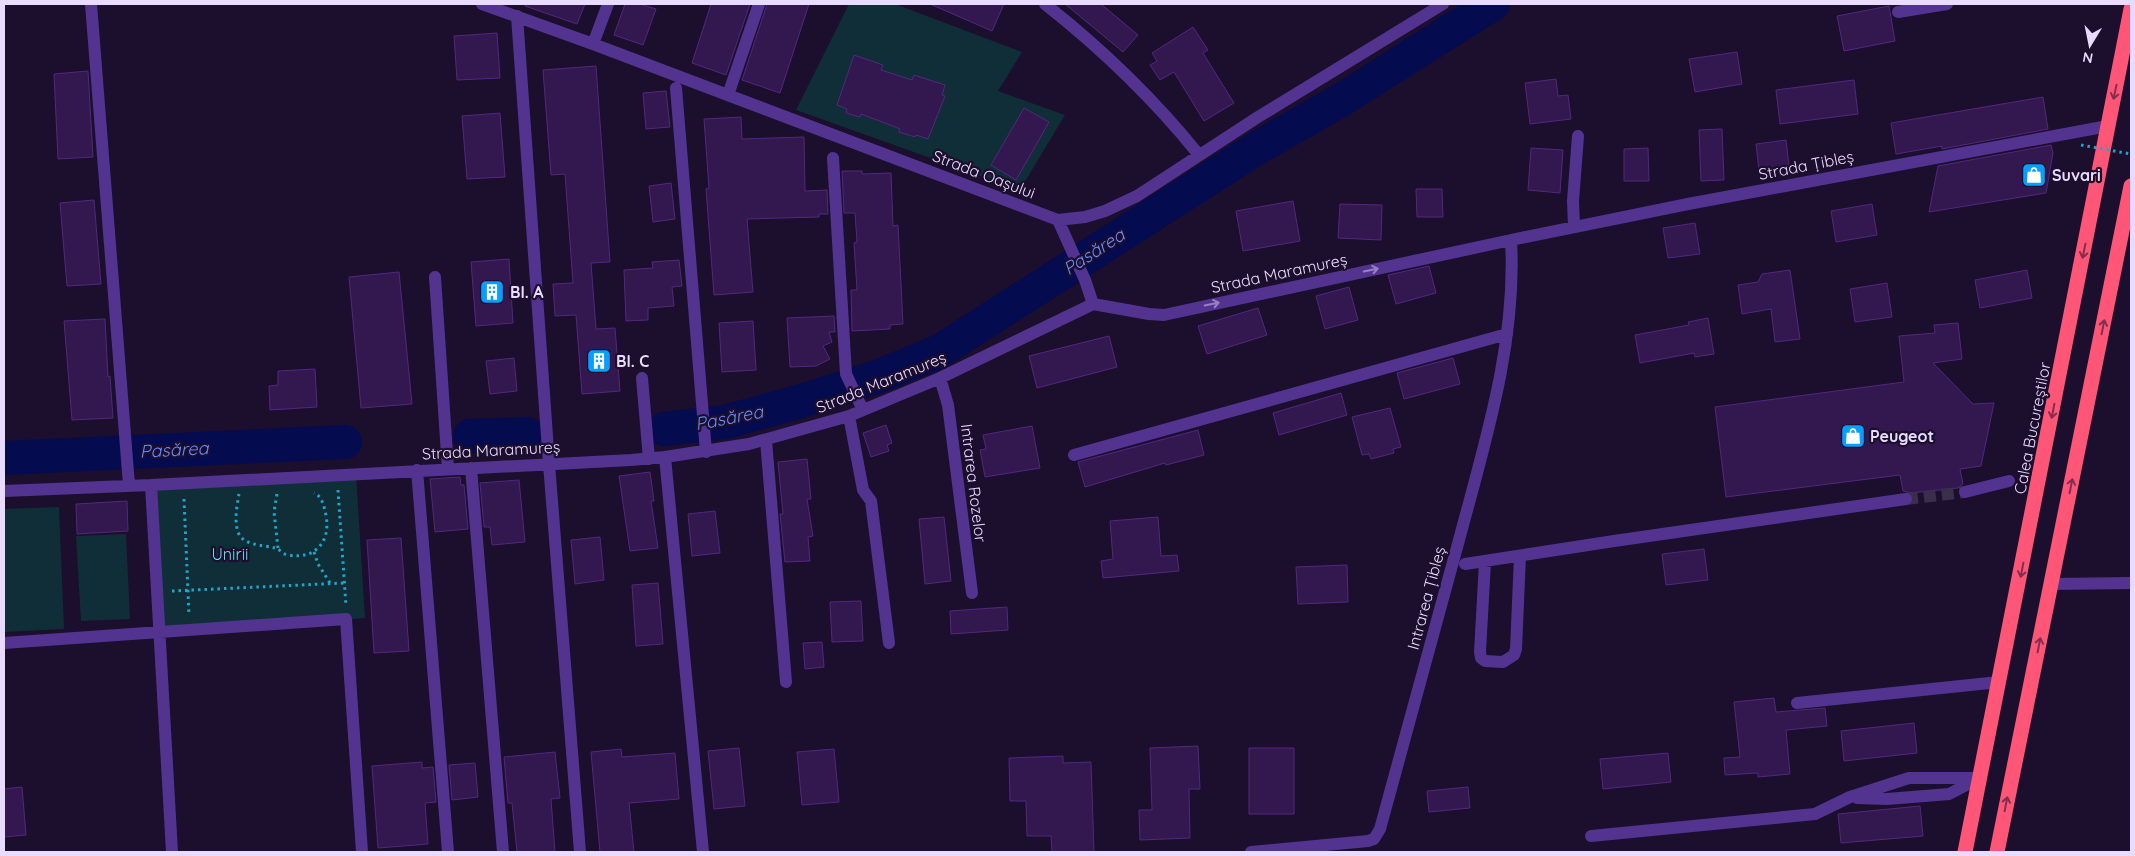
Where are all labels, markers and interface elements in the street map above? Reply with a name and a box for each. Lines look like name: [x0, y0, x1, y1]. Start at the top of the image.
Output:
north arrow: [2065, 20, 2115, 70]
text: N: [2081, 48, 2094, 68]
one-way arrow: [2110, 83, 2119, 99]
street label: Strada Oașului: [930, 145, 1038, 203]
street label: Strada Țibleș: [1757, 146, 1855, 184]
shop icon: Suvari: [2021, 162, 2047, 188]
place label: Suvari: [2052, 165, 2101, 185]
water label: Pasărea: [1059, 223, 1130, 280]
one-way arrow: [2079, 243, 2088, 259]
street label: Strada Maramureș: [1209, 249, 1349, 297]
one-way arrow: [1362, 265, 1378, 274]
building icon: Bl. A: [479, 279, 505, 305]
place label: Bl. A: [510, 282, 544, 302]
one-way arrow: [1204, 299, 1220, 308]
one-way arrow: [2099, 319, 2108, 335]
street label: Strada Maramureș: [813, 347, 949, 417]
building icon: Bl. C: [586, 348, 612, 374]
place label: Bl. C: [616, 351, 649, 371]
street label: Calea Bucureștilor: [2009, 360, 2055, 496]
water label: Pasărea: [693, 399, 766, 435]
one-way arrow: [2048, 402, 2057, 418]
street label: Intrarea Rozelor: [957, 423, 991, 543]
shop icon: Peugeot: [1840, 423, 1866, 449]
place label: Peugeot: [1870, 426, 1934, 446]
water label: Pasărea: [139, 436, 210, 463]
street label: Strada Maramureș: [421, 436, 561, 464]
one-way arrow: [2067, 478, 2076, 494]
park label: Unirii: [211, 544, 249, 564]
street label: Intrarea Țibleș: [1403, 544, 1449, 652]
one-way arrow: [2016, 562, 2026, 578]
one-way arrow: [2034, 638, 2044, 654]
one-way arrow: [2002, 797, 2012, 813]

